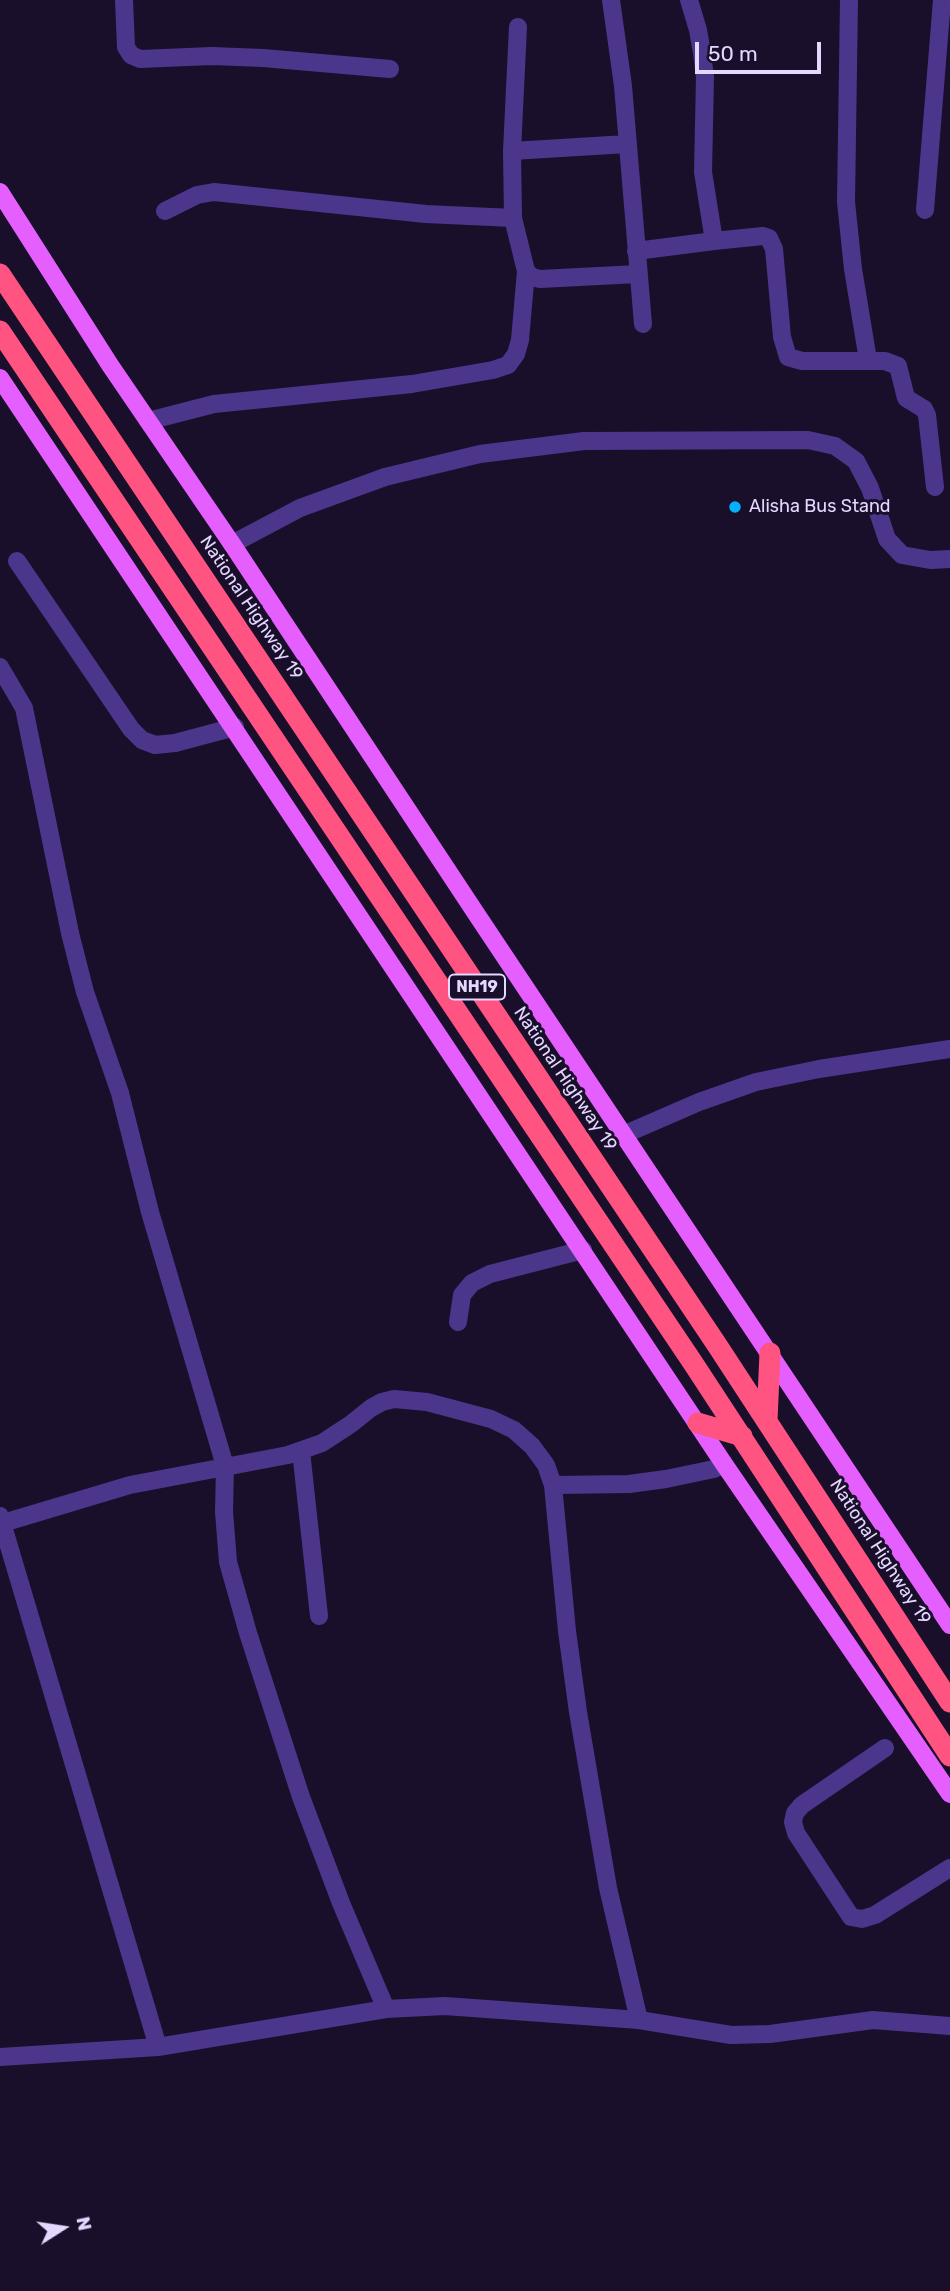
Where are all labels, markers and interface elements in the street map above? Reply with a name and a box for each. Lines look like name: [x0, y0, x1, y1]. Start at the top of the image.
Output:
scale bar: [698, 28, 824, 72]
text: 50 m: [708, 41, 758, 66]
place label: Alisha Bus Stand: [749, 496, 891, 518]
marker: Alisha Bus Stand: [727, 499, 743, 515]
street label: National Highway 19: [195, 532, 307, 684]
road number: NH19: [449, 974, 505, 1000]
street label: National Highway 19: [509, 1003, 621, 1155]
street label: National Highway 19: [825, 1475, 935, 1629]
north arrow: [28, 2193, 98, 2263]
text: N: [71, 2214, 97, 2233]

